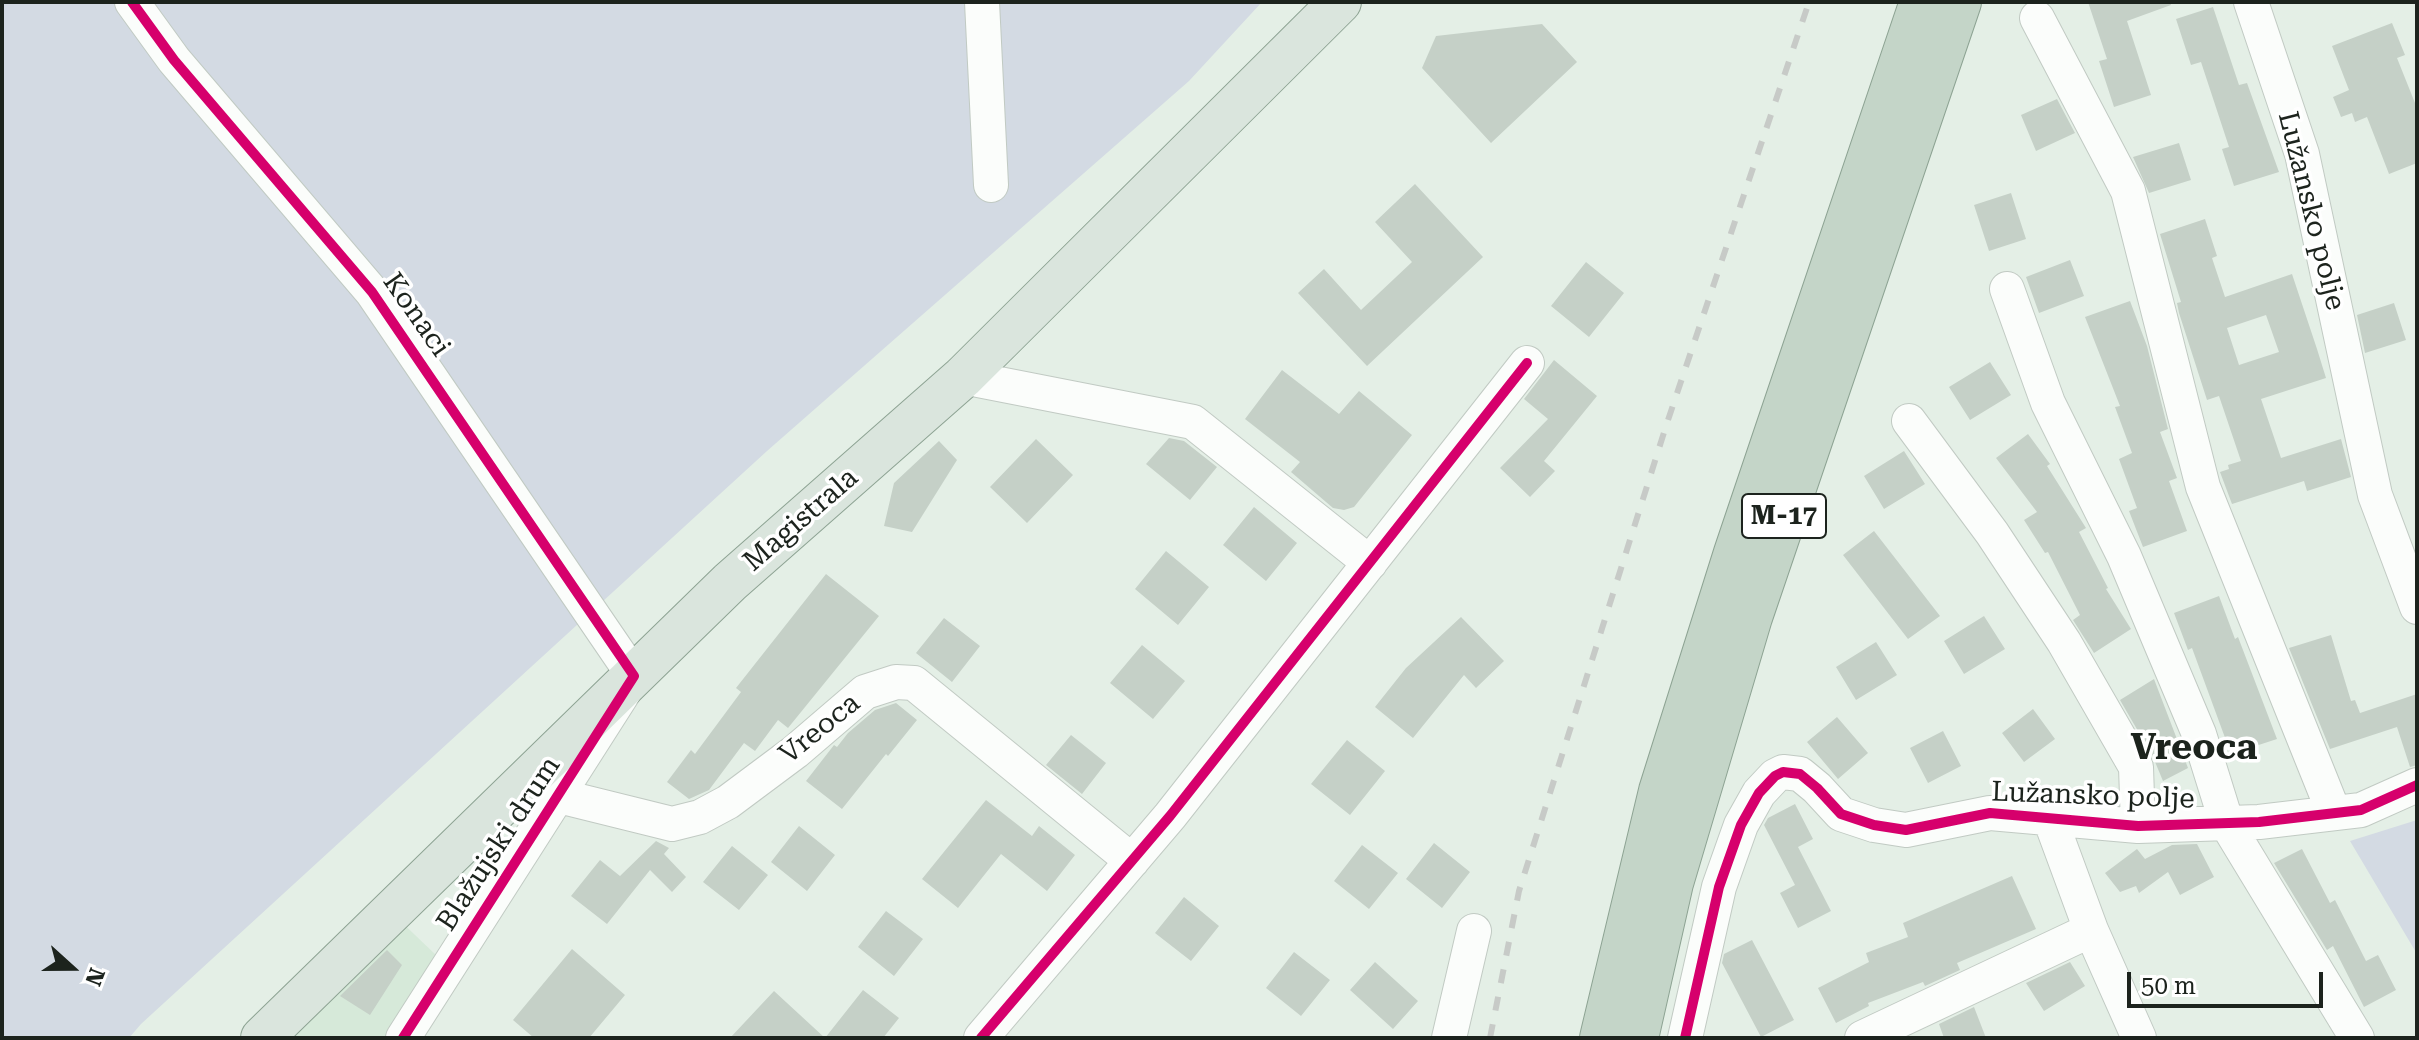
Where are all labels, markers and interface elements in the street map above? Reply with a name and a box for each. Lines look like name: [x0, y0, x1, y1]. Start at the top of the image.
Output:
street label: Lužansko polje: [2270, 108, 2352, 314]
street label: Konaci: [375, 267, 457, 363]
street label: Magistrala: [737, 461, 865, 579]
road number: M-17: [1742, 494, 1826, 538]
street label: Vreoca: [773, 687, 867, 771]
district label: Vreoca: [2130, 726, 2258, 770]
street label: Blažujski drum: [430, 751, 568, 937]
street label: Lužansko polje: [1991, 776, 2195, 816]
north arrow: [32, 928, 112, 1008]
scale bar: [2131, 956, 2327, 1006]
text: N: [80, 964, 110, 989]
text: 50 m: [2141, 972, 2196, 1000]

